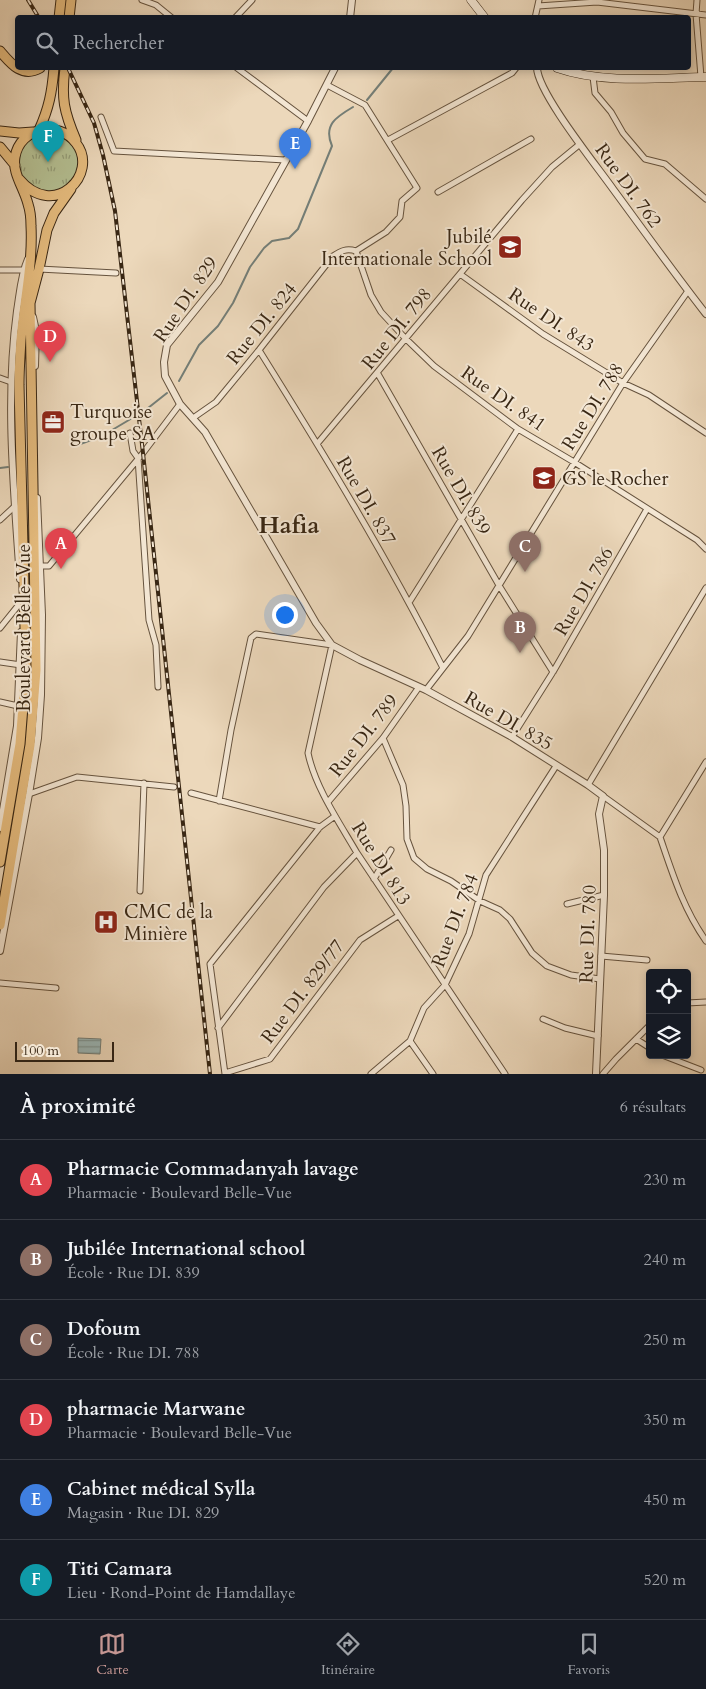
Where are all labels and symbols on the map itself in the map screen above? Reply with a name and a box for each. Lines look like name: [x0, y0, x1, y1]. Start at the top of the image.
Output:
pin: F: [32, 121, 64, 162]
pin: E: [279, 128, 311, 169]
street label: Rue DI. 762: [589, 138, 668, 233]
place label: Jubilé Internationale School: [321, 224, 492, 272]
school or university icon: Jubilé Internationale School: [497, 234, 523, 260]
street label: Rue DI. 829: [148, 251, 224, 348]
street label: Rue DI. 824: [221, 277, 303, 370]
street label: Rue DI. 798: [356, 282, 438, 375]
street label: Rue DI. 843: [503, 282, 599, 358]
pin: D: [34, 321, 66, 362]
street label: Rue DI. 788: [556, 358, 630, 455]
street label: Rue DI. 841: [456, 360, 551, 438]
place label: Turquoise groupe SA: [70, 399, 156, 447]
office icon: Turquoise groupe SA: [40, 409, 66, 435]
street label: Rue DI. 839: [425, 441, 497, 540]
street label: Rue DI. 837: [330, 451, 402, 550]
school or university icon: GS le Rocher: [531, 465, 557, 491]
place label: GS le Rocher: [562, 466, 668, 492]
district label: Hafia: [259, 509, 319, 542]
pin: A: [45, 528, 77, 569]
pin: C: [509, 531, 541, 572]
street label: Rue DI. 786: [548, 542, 620, 641]
street label: Boulevard Belle-Vue: [11, 544, 37, 712]
your location: [272, 602, 298, 628]
pin: B: [504, 612, 536, 653]
street label: Rue DI. 835: [459, 685, 558, 757]
street label: Rue DI. 789: [323, 689, 404, 782]
street label: Rue DI 813: [345, 817, 417, 910]
street label: Rue DI. 784: [425, 870, 485, 971]
street label: Rue DI. 780: [573, 884, 603, 984]
place label: CMC de la Minière: [124, 899, 213, 947]
hospital icon: CMC de la Minière: [93, 909, 119, 935]
street label: Rue DI. 829/77: [255, 934, 351, 1049]
scale bar: [15, 1039, 114, 1062]

